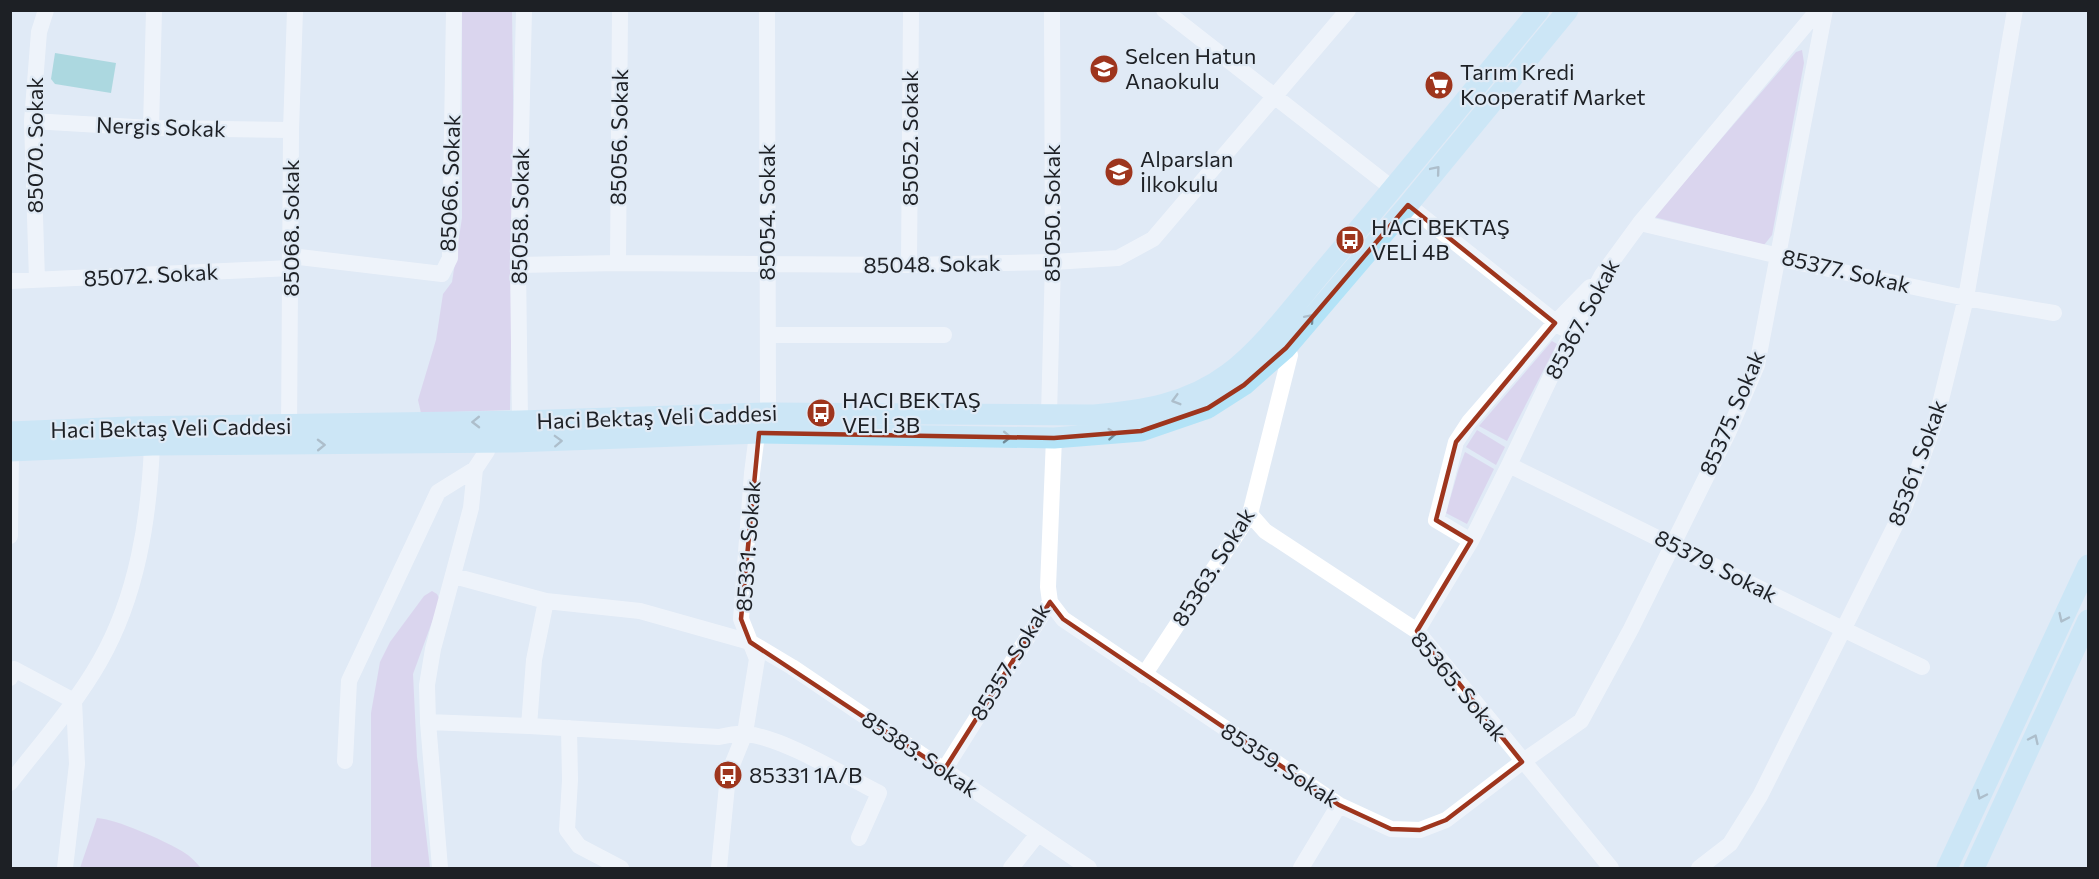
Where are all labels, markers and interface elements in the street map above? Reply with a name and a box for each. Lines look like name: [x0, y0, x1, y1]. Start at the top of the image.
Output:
place label: Selcen Hatun Anaokulu: [1125, 42, 1256, 94]
school or university icon: Selcen Hatun Anaokulu: [1088, 53, 1120, 85]
place label: Tarım Kredi Kooperatif Market: [1460, 58, 1646, 110]
street label: 85056. Sokak: [604, 68, 633, 206]
supermarket icon: Tarım Kredi Kooperatif Market: [1423, 69, 1455, 101]
street label: 85052. Sokak: [896, 70, 923, 206]
street label: 85070. Sokak: [21, 77, 48, 213]
street label: Nergis Sokak: [95, 111, 227, 142]
street label: 85066. Sokak: [434, 114, 465, 252]
street label: 85054. Sokak: [753, 144, 780, 280]
street label: 85050. Sokak: [1038, 144, 1065, 282]
place label: Alparslan İlkokulu: [1140, 145, 1233, 197]
street label: 85058. Sokak: [505, 147, 534, 285]
school or university icon: Alparslan İlkokulu: [1103, 156, 1135, 188]
street label: 85068. Sokak: [277, 159, 304, 297]
one-way arrow: [1429, 166, 1440, 177]
place label: HACI BEKTAŞ VELİ 4B: [1371, 213, 1510, 265]
bus stop icon: HACI BEKTAŞ VELİ 4B: [1334, 224, 1366, 256]
street label: 85377. Sokak: [1779, 243, 1913, 298]
street label: 85048. Sokak: [863, 249, 1001, 278]
street label: 85367. Sokak: [1538, 254, 1625, 384]
street label: 85072. Sokak: [83, 257, 219, 292]
one-way arrow: [1303, 315, 1314, 325]
street label: 85375. Sokak: [1693, 346, 1770, 479]
place label: HACI BEKTAŞ VELİ 3B: [842, 386, 981, 438]
one-way arrow: [1171, 393, 1181, 406]
street label: 85361. Sokak: [1881, 396, 1952, 530]
bus stop icon: HACI BEKTAŞ VELİ 3B: [805, 397, 837, 429]
street label: Haci Bektaş Veli Caddesi: [536, 399, 778, 434]
street label: Haci Bektaş Veli Caddesi: [50, 412, 292, 443]
one-way arrow: [472, 416, 481, 428]
one-way arrow: [1107, 427, 1116, 440]
one-way arrow: [1002, 431, 1011, 443]
one-way arrow: [553, 435, 562, 447]
one-way arrow: [316, 438, 325, 451]
street label: 85331. Sokak: [729, 479, 766, 612]
street label: 85363. Sokak: [1165, 502, 1260, 631]
street label: 85379. Sokak: [1650, 523, 1782, 608]
street label: 85357. Sokak: [964, 598, 1055, 725]
one-way arrow: [2059, 612, 2071, 623]
street label: 85365. Sokak: [1406, 625, 1513, 746]
street label: 85383. Sokak: [857, 705, 984, 803]
street label: 85359. Sokak: [1216, 717, 1344, 813]
one-way arrow: [2026, 735, 2038, 746]
bus stop icon: 85331 1A/B: [712, 759, 744, 791]
place label: 85331 1A/B: [749, 761, 862, 788]
one-way arrow: [1976, 788, 1988, 799]

